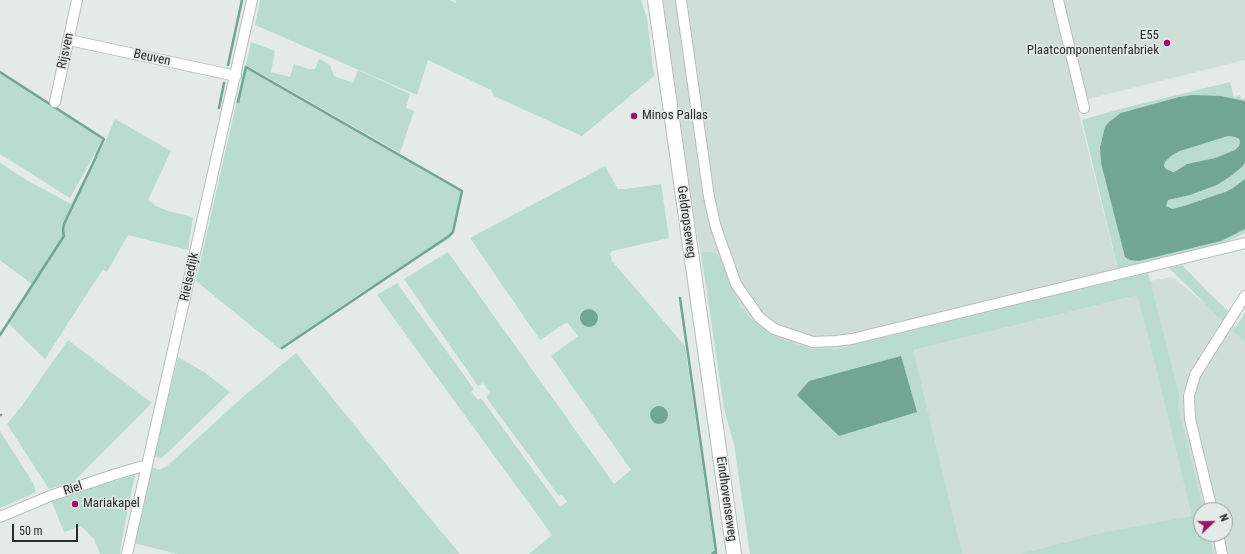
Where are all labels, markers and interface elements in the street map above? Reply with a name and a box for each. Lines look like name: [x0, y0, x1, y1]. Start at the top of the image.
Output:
place label: E55 Plaatcomponentenfabriek: [1027, 28, 1159, 59]
street label: Rijsven: [55, 31, 77, 71]
marker: E55 Plaatcomponentenfabriek: [1162, 38, 1172, 48]
street label: Beuven: [132, 46, 172, 70]
place label: Minos Pallas: [642, 108, 708, 124]
marker: Minos Pallas: [629, 111, 639, 121]
street label: Geldropseweg: [673, 185, 699, 259]
street label: Rielsedijk: [177, 251, 203, 303]
street label: Eindhovenseweg: [712, 455, 740, 543]
street label: Riel: [62, 479, 84, 499]
place label: Mariakapel: [83, 496, 140, 512]
marker: Mariakapel: [70, 499, 80, 509]
north arrow: [1193, 502, 1233, 542]
text: N: [1216, 512, 1231, 523]
scale bar: [14, 516, 80, 542]
text: 50 m: [19, 524, 43, 538]

